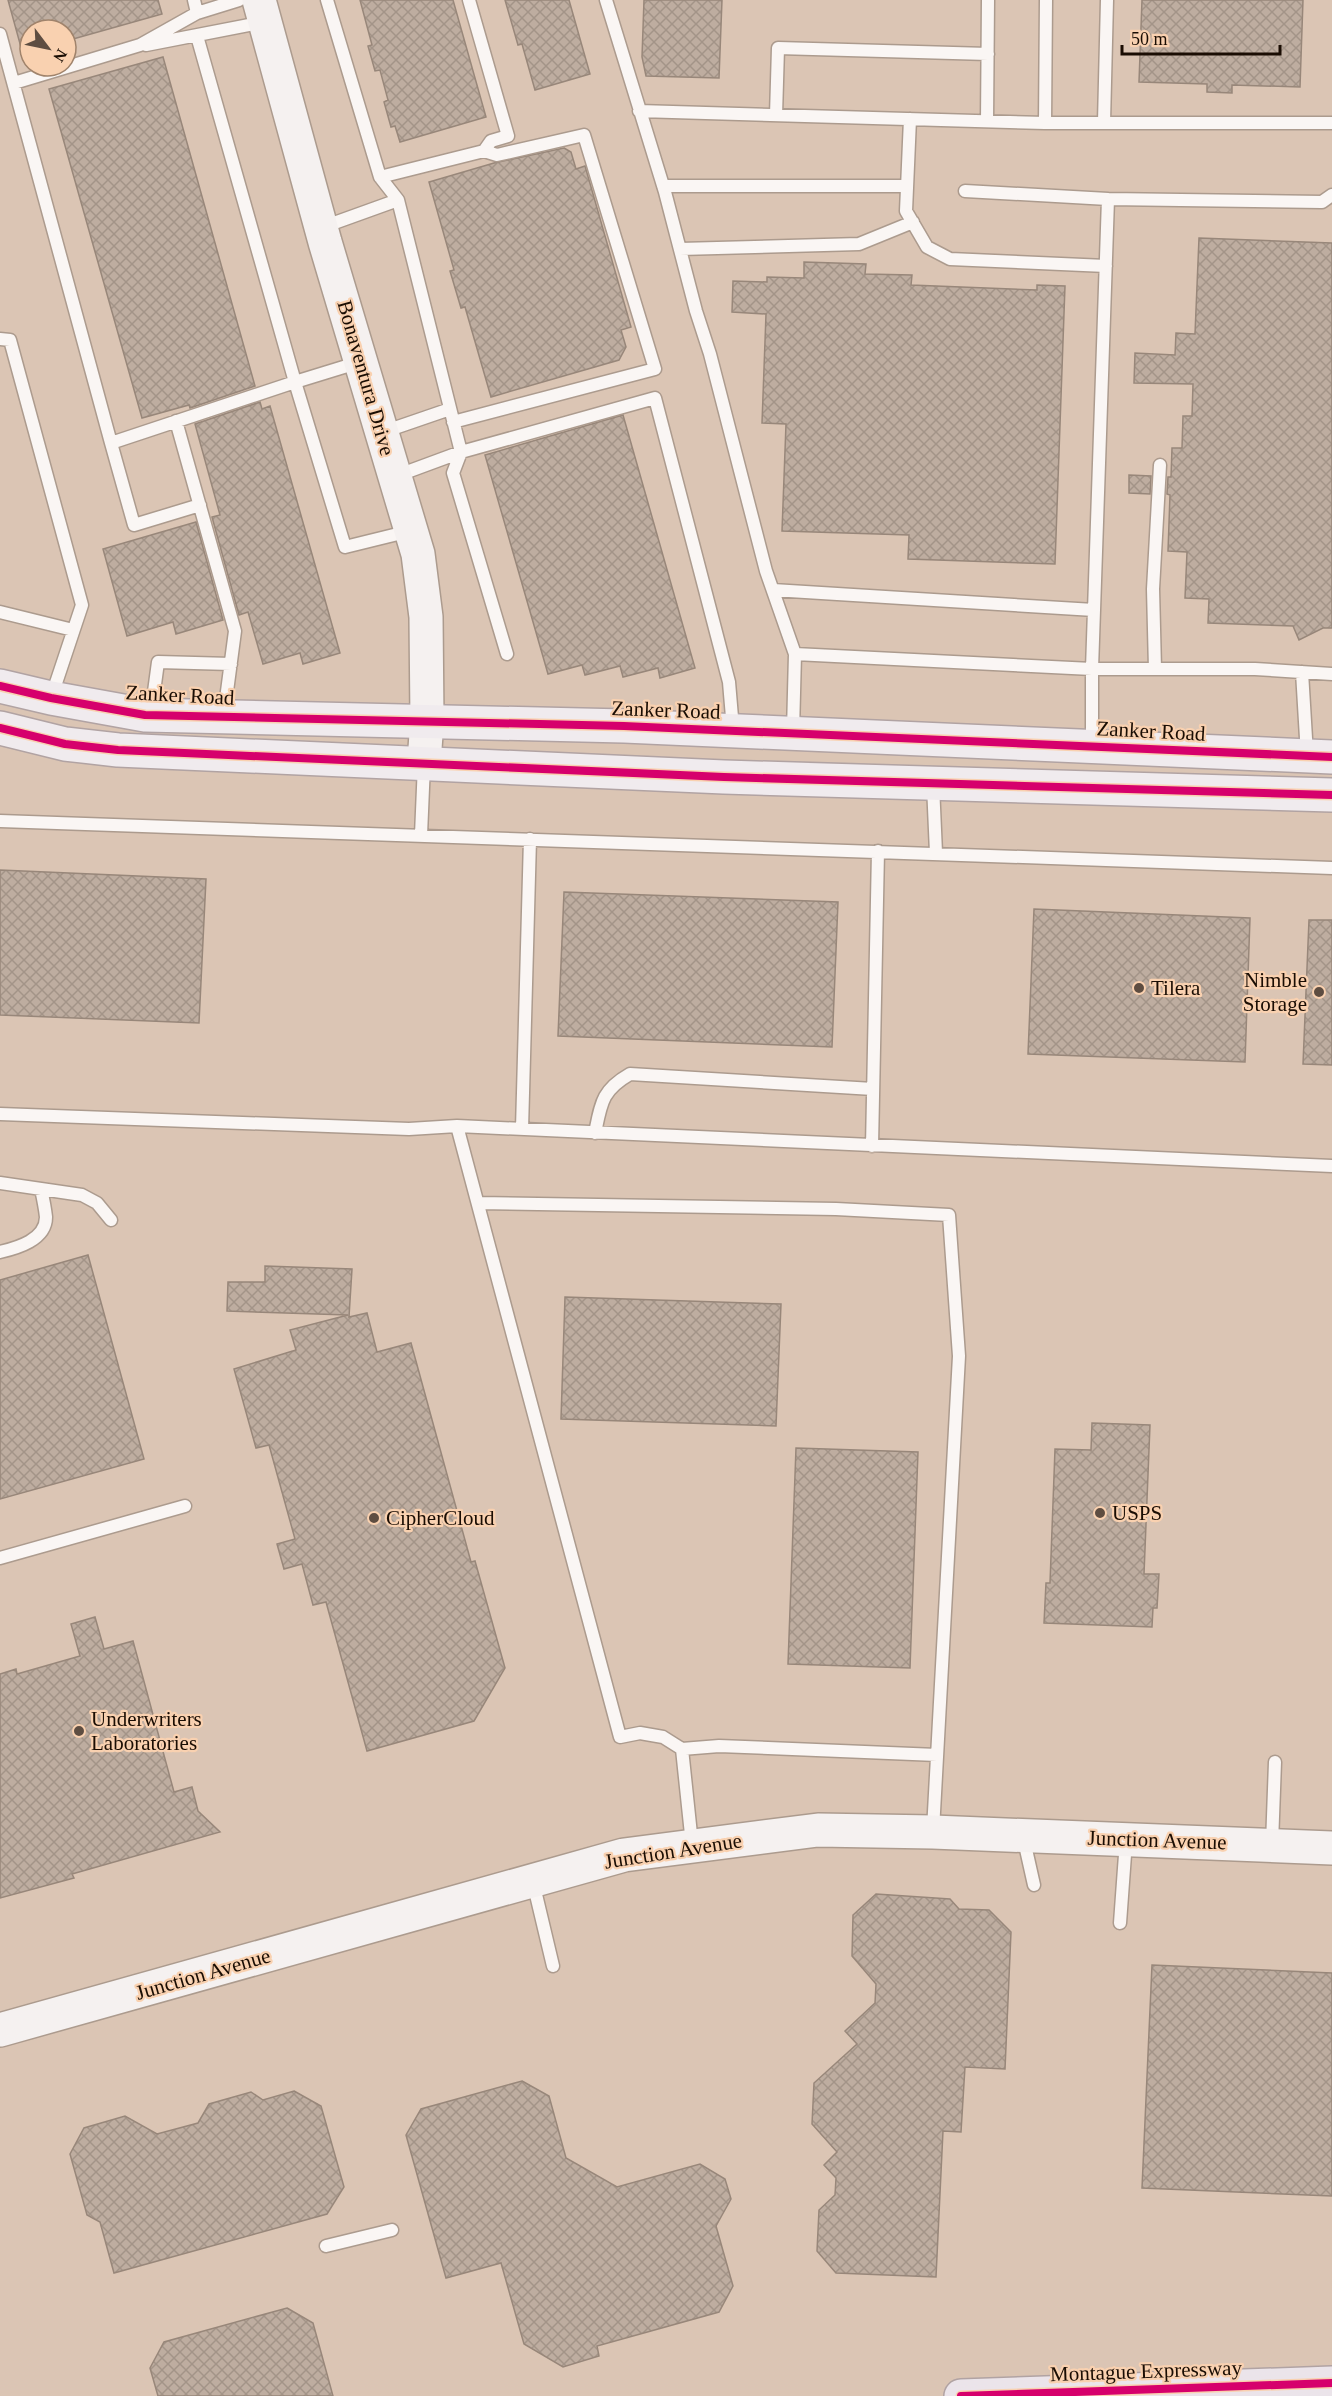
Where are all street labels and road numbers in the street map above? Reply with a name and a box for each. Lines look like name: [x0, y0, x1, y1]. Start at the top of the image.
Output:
street label: Bonaventura Drive: [332, 298, 400, 458]
street label: Zanker Road: [125, 680, 236, 710]
street label: Zanker Road: [611, 696, 721, 724]
street label: Zanker Road: [1096, 716, 1207, 746]
street label: Junction Avenue: [1087, 1826, 1227, 1854]
street label: Junction Avenue: [602, 1828, 744, 1874]
street label: Junction Avenue: [133, 1943, 273, 2005]
street label: Montague Expressway: [1050, 2356, 1243, 2386]

